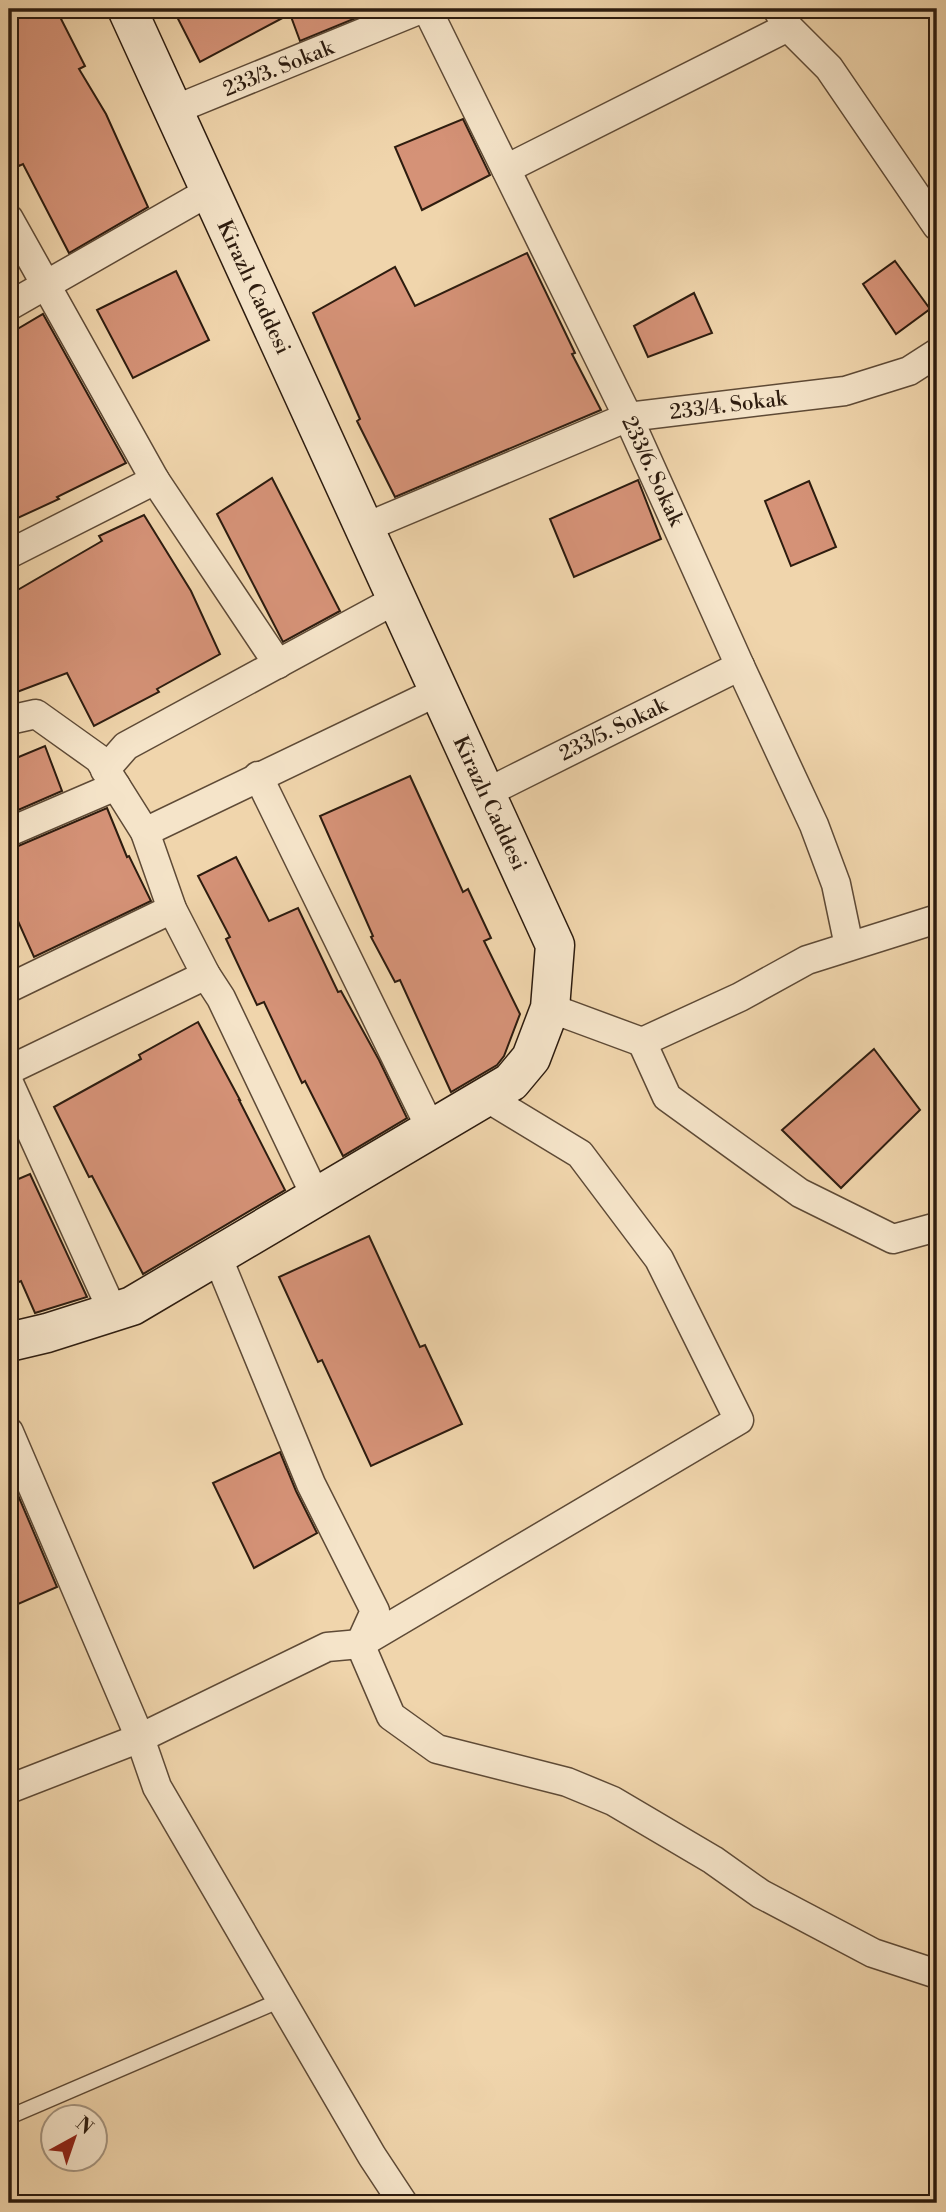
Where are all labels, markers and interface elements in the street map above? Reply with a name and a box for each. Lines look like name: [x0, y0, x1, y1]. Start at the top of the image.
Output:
street label: 233/3. Sokak: [219, 35, 338, 103]
street label: Kirazlı Caddesi: [211, 216, 296, 359]
street label: 233/4. Sokak: [668, 386, 789, 426]
street label: 233/6. Sokak: [615, 412, 689, 531]
street label: 233/5. Sokak: [555, 692, 673, 767]
street label: Kirazlı Caddesi: [447, 732, 532, 875]
north arrow: [38, 2104, 108, 2174]
text: N: [71, 2112, 98, 2140]

